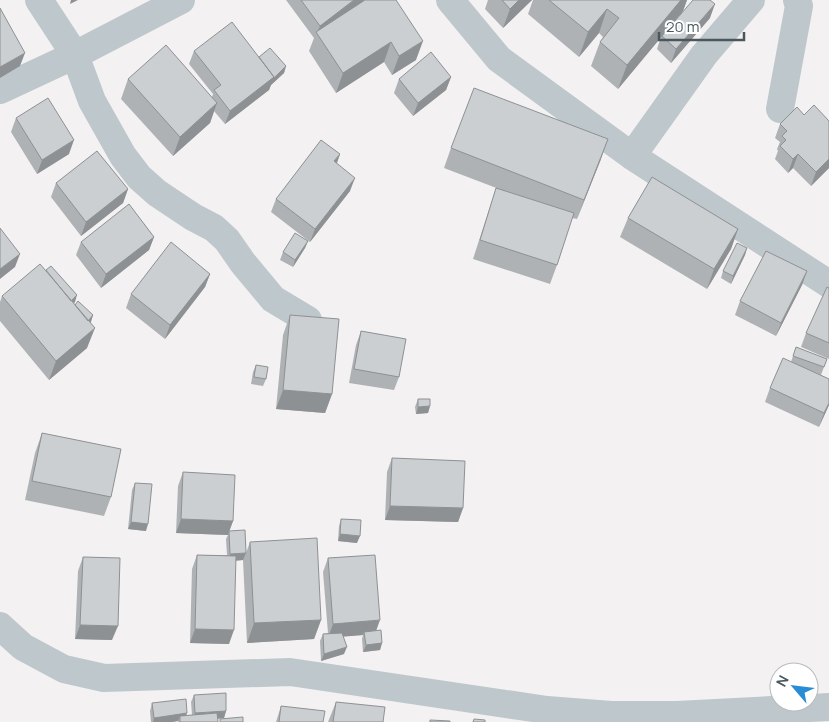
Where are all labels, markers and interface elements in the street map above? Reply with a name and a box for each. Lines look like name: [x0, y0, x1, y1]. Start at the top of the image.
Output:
scale bar: [659, 10, 744, 42]
text: 20 m: [666, 16, 699, 37]
north arrow: [769, 662, 819, 712]
text: N: [771, 672, 793, 690]

